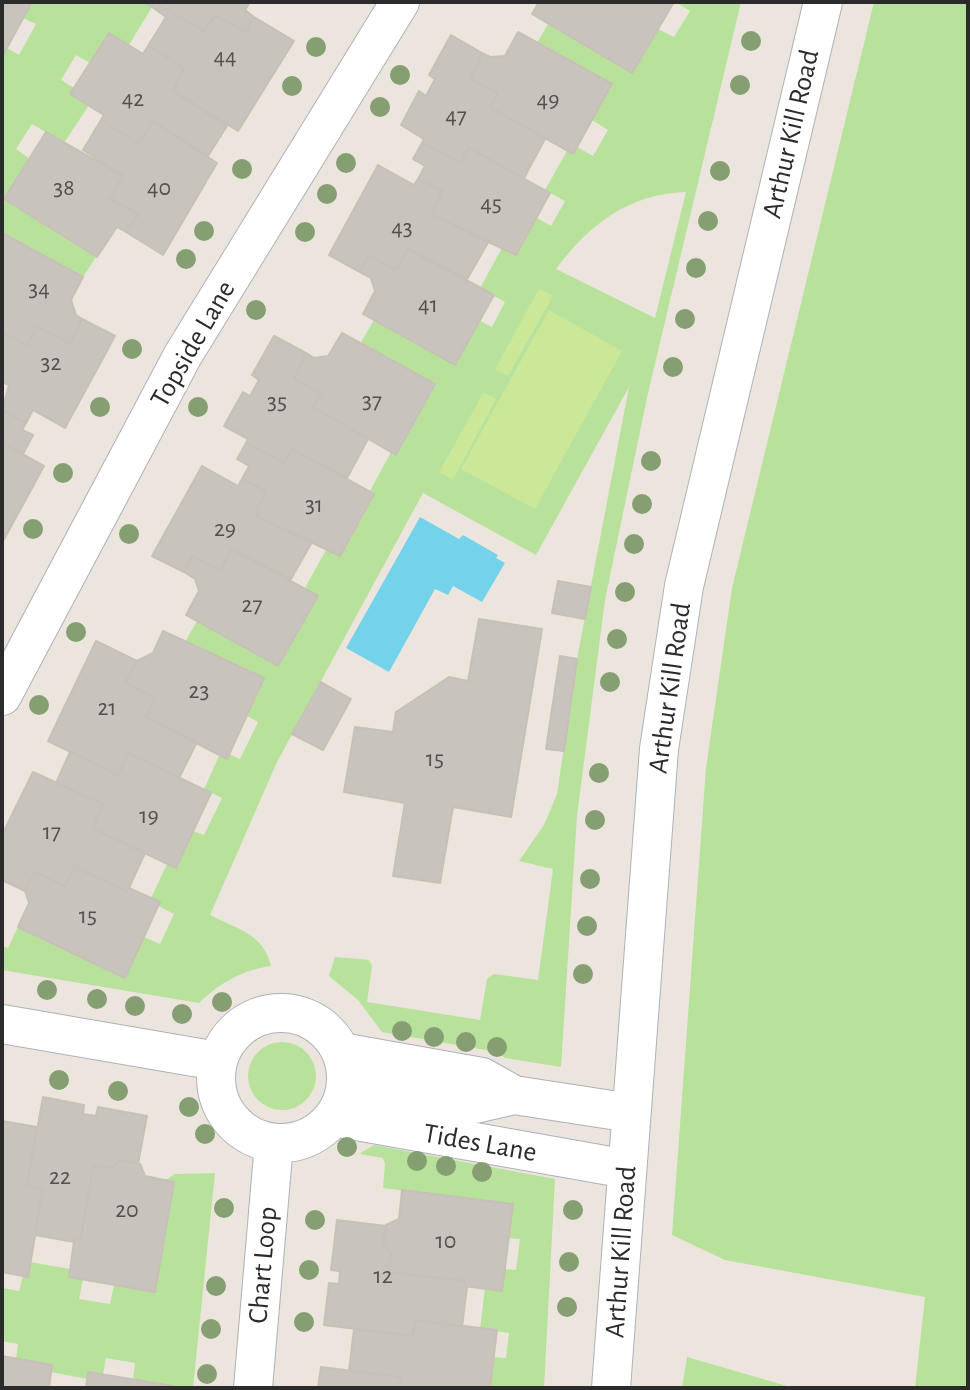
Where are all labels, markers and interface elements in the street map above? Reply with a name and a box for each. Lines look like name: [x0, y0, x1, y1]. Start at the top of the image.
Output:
house number: 44: [213, 43, 237, 71]
street label: Arthur Kill Road: [755, 46, 827, 222]
house number: 42: [122, 85, 144, 113]
house number: 49: [537, 86, 559, 114]
house number: 47: [445, 102, 467, 130]
house number: 38: [53, 174, 75, 202]
house number: 40: [147, 174, 171, 202]
house number: 45: [480, 190, 502, 218]
house number: 43: [391, 214, 413, 242]
house number: 34: [28, 275, 50, 303]
street label: Topside Lane: [143, 275, 243, 413]
house number: 41: [418, 291, 438, 319]
house number: 32: [41, 349, 61, 377]
house number: 37: [362, 387, 382, 415]
house number: 35: [267, 388, 287, 416]
house number: 31: [305, 491, 323, 519]
house number: 29: [214, 515, 236, 543]
house number: 27: [242, 591, 262, 619]
street label: Arthur Kill Road: [641, 600, 699, 776]
house number: 23: [189, 677, 209, 705]
house number: 21: [97, 694, 117, 722]
house number: 15: [426, 745, 444, 773]
house number: 19: [139, 802, 159, 830]
house number: 17: [43, 818, 61, 846]
house number: 15: [79, 902, 97, 930]
street label: Tides Lane: [421, 1117, 539, 1169]
house number: 22: [49, 1163, 71, 1191]
street label: Arthur Kill Road: [598, 1165, 644, 1339]
house number: 20: [115, 1196, 139, 1224]
street label: Chart Loop: [241, 1205, 285, 1325]
house number: 10: [436, 1227, 456, 1255]
house number: 12: [373, 1262, 393, 1290]

